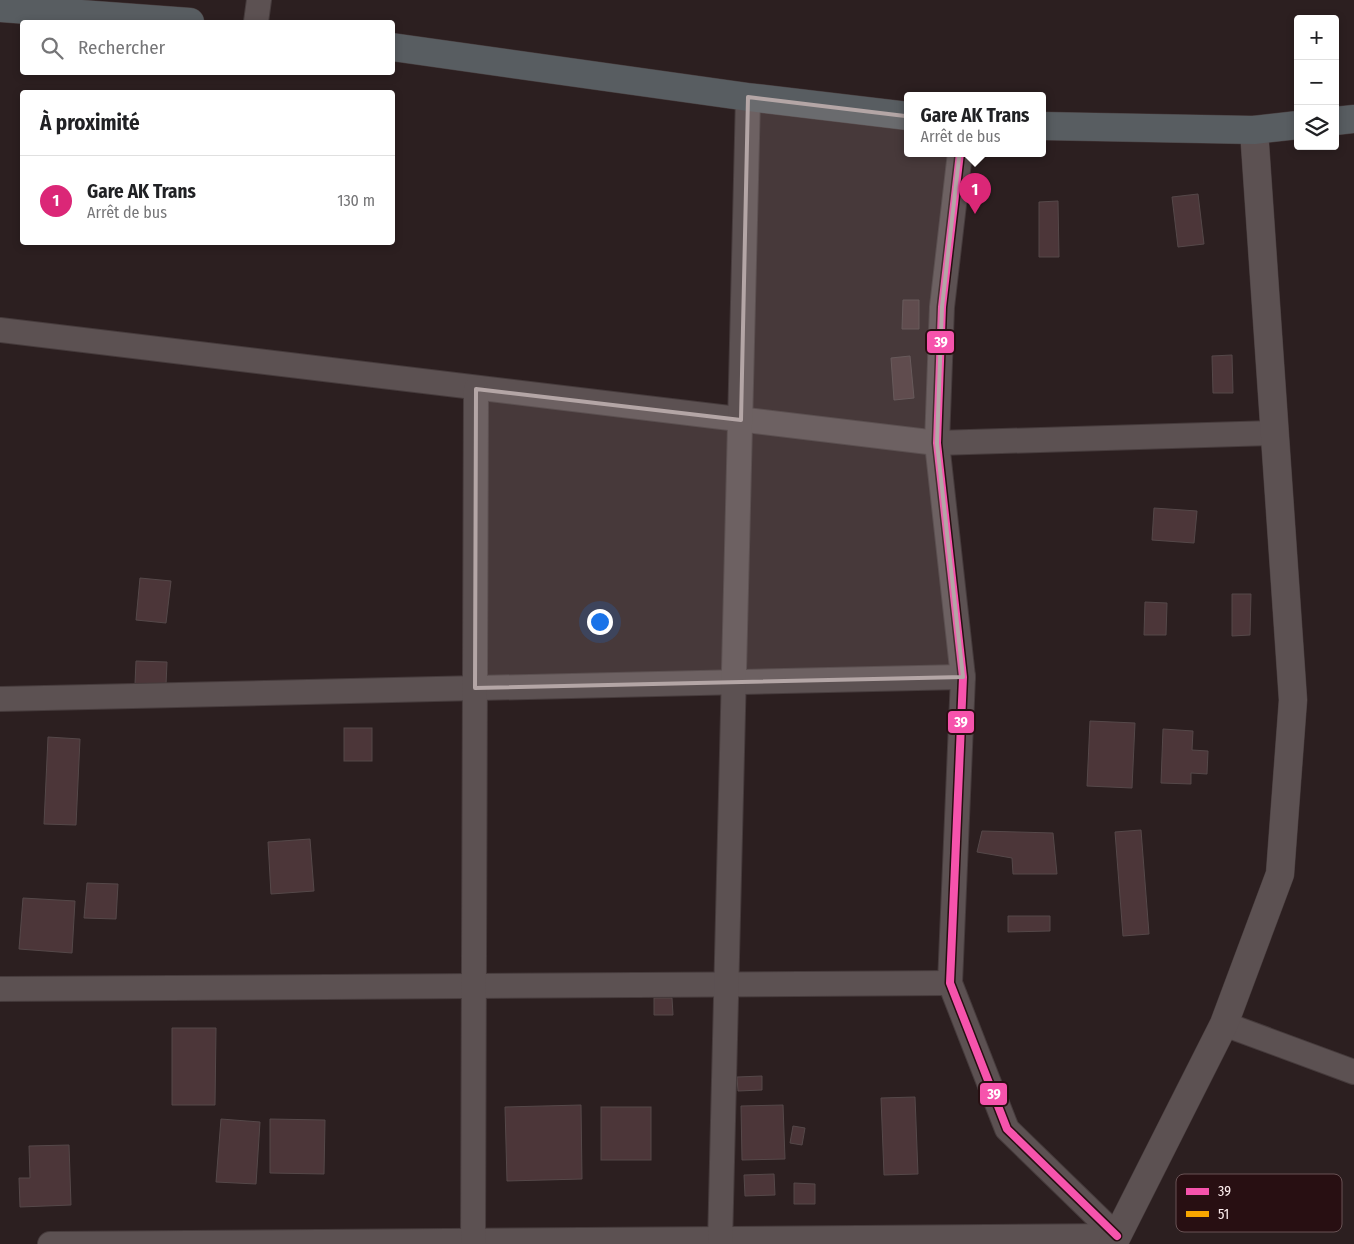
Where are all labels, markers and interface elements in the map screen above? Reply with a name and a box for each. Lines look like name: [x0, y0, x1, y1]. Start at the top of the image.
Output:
map controls: [1294, 15, 1339, 150]
button: +: [1294, 15, 1339, 60]
search box: [20, 20, 395, 75]
icon: search: [38, 34, 66, 62]
text: Rechercher: [78, 36, 165, 59]
button: −: [1294, 60, 1339, 105]
popup: [904, 92, 1046, 157]
text: Gare AK Trans: [921, 104, 1029, 127]
button: layers: [1294, 105, 1339, 150]
text: À proximité: [40, 110, 140, 136]
text: Arrêt de bus: [921, 127, 1001, 146]
pin: 1: [959, 173, 991, 214]
text: Gare AK Trans: [87, 180, 196, 203]
text: 1: [53, 191, 59, 210]
text: 130 m: [337, 191, 375, 210]
text: Arrêt de bus: [87, 203, 167, 222]
line badge: 39: [926, 330, 955, 354]
text: 39: [933, 334, 948, 351]
your location: [587, 609, 613, 635]
line badge: 39: [947, 710, 975, 734]
text: 39: [953, 714, 968, 731]
line badge: 39: [979, 1082, 1008, 1106]
text: 39: [986, 1086, 1001, 1103]
legend: [1176, 1174, 1342, 1232]
text: 39: [1218, 1183, 1231, 1200]
text: 51: [1218, 1206, 1229, 1223]

